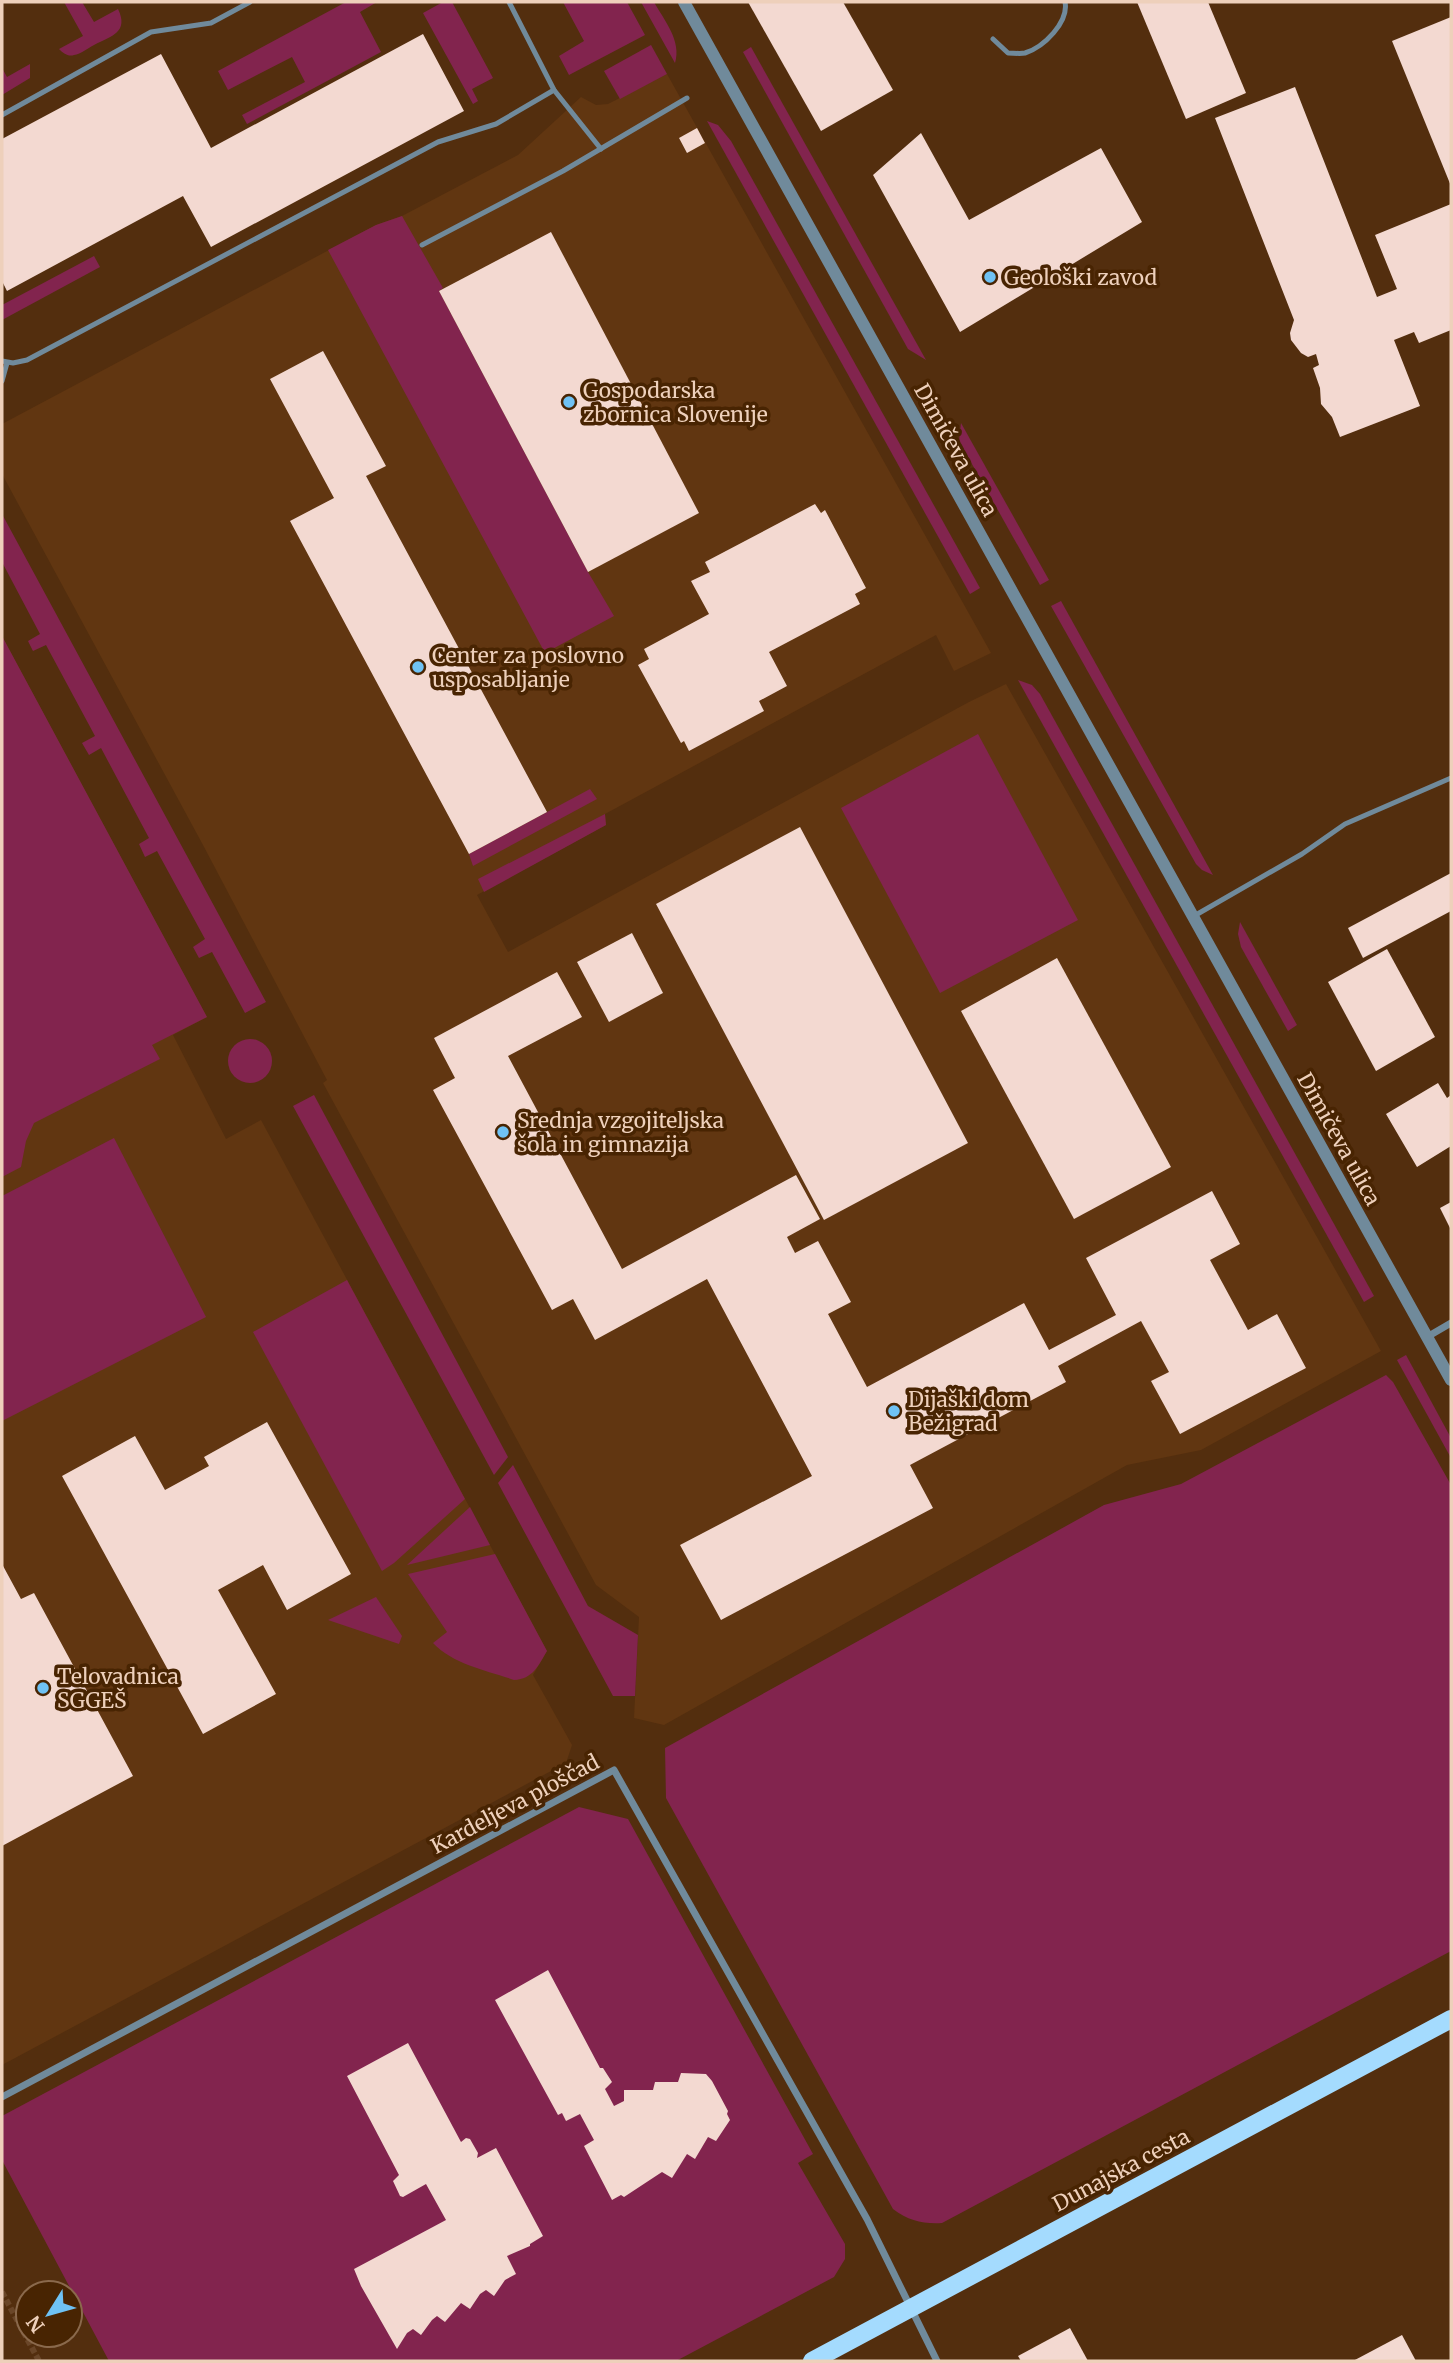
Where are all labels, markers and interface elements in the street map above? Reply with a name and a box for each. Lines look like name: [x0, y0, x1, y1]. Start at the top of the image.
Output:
place label: Geološki zavod: [1004, 264, 1158, 291]
marker: Geološki zavod: [982, 269, 998, 285]
place label: Gospodarska zbornica Slovenije: [583, 377, 768, 428]
street label: Dimičeva ulica: [908, 379, 1004, 521]
marker: Gospodarska zbornica Slovenije: [561, 394, 577, 410]
place label: Center za poslovno usposabljanje: [432, 642, 624, 693]
marker: Center za poslovno usposabljanje: [410, 659, 426, 675]
street label: Dimičeva ulica: [1291, 1068, 1387, 1210]
place label: Srednja vzgojiteljska šola in gimnazija: [517, 1107, 724, 1158]
marker: Srednja vzgojiteljska šola in gimnazija: [495, 1124, 511, 1140]
place label: Dijaški dom Bežigrad: [908, 1386, 1029, 1437]
marker: Dijaški dom Bežigrad: [886, 1403, 902, 1419]
place label: Telovadnica SGGEŠ: [57, 1663, 179, 1714]
marker: Telovadnica SGGEŠ: [35, 1680, 51, 1696]
street label: Kardeljeva ploščad: [426, 1748, 604, 1860]
street label: Dunajska cesta: [1048, 2123, 1194, 2217]
north arrow: [14, 2279, 84, 2349]
text: N: [21, 2311, 50, 2337]

